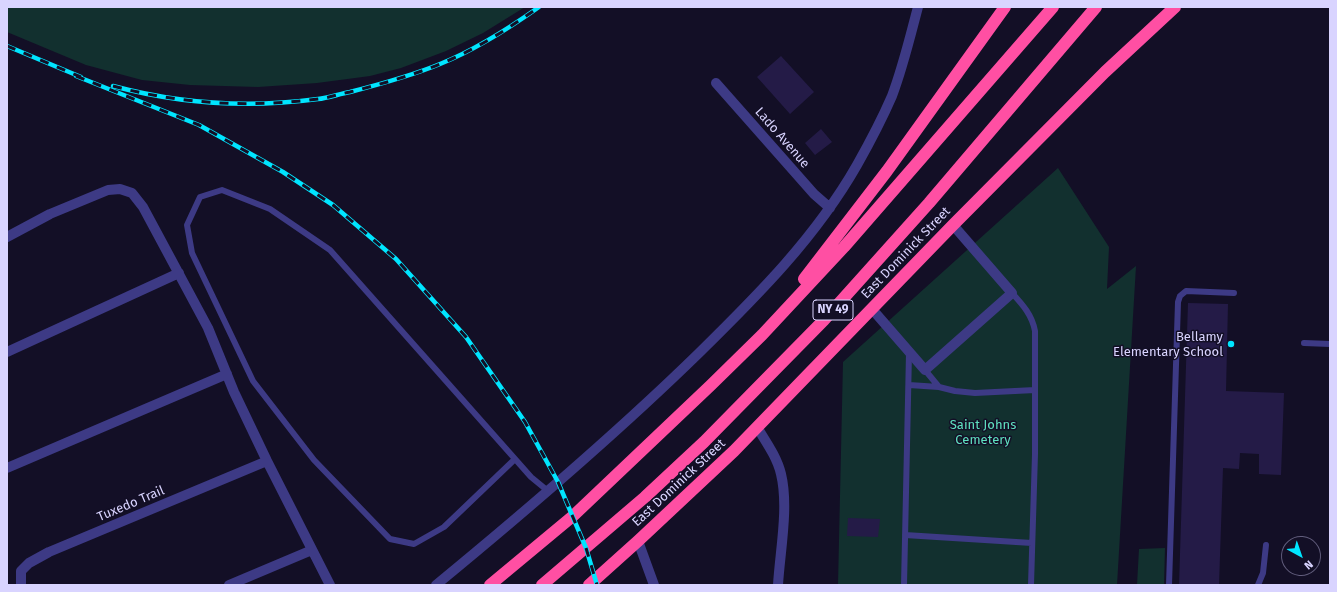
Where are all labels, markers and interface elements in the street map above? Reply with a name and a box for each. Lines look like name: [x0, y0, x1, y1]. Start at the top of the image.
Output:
street label: Lado Avenue: [751, 104, 813, 172]
street label: East Dominick Street: [858, 204, 954, 302]
road number: NY 49: [813, 300, 853, 320]
place label: Bellamy Elementary School: [1113, 329, 1223, 360]
marker: Bellamy Elementary School: [1226, 339, 1236, 349]
park label: Saint Johns Cemetery: [950, 417, 1016, 448]
street label: East Dominick Street: [629, 436, 729, 530]
street label: Tuxedo Trail: [95, 483, 167, 525]
north arrow: [1281, 536, 1321, 576]
text: N: [1301, 557, 1315, 572]

